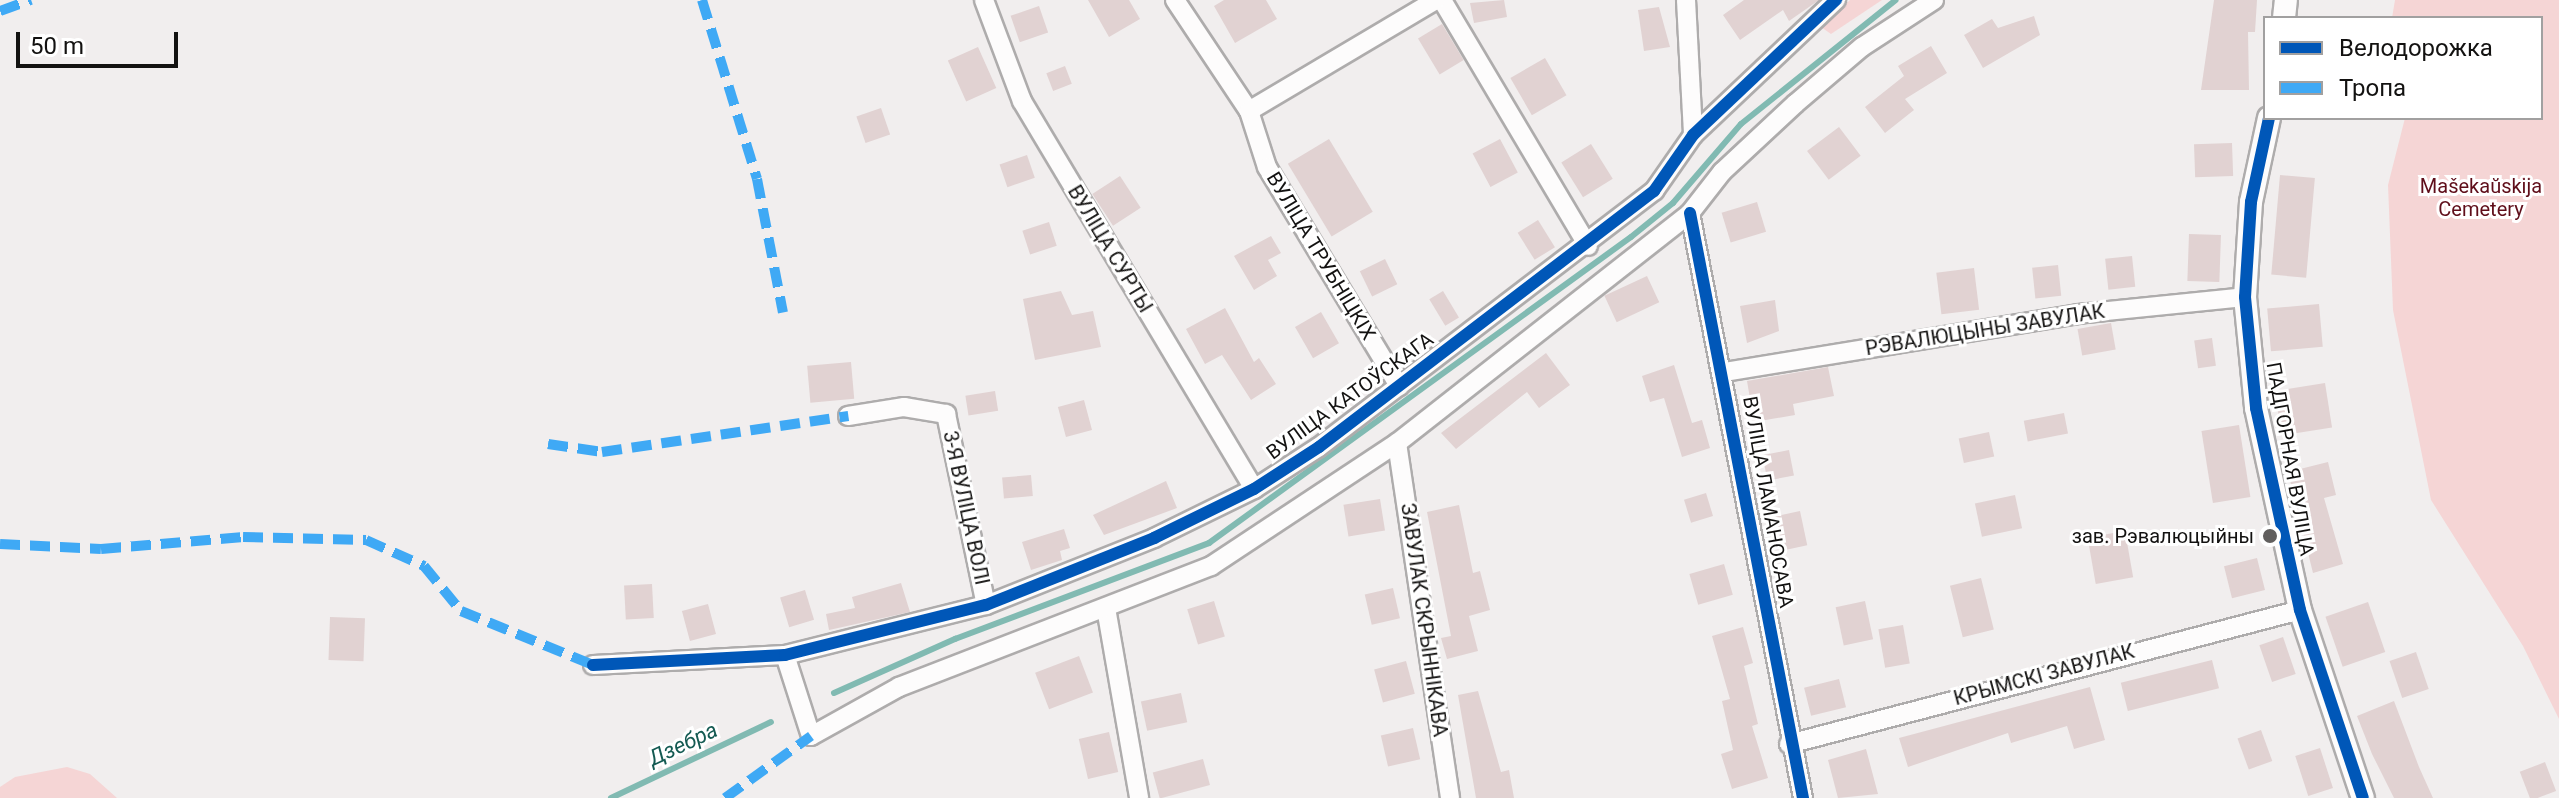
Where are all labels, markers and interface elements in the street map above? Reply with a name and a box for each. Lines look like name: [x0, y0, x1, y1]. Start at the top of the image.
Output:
scale bar: [20, 16, 182, 66]
legend: [2263, 16, 2543, 120]
text: 50 m: [30, 32, 84, 60]
text: Велодорожка: [2339, 34, 2493, 62]
text: Тропа: [2339, 74, 2406, 102]
street label: ВУЛІЦА ТРУБНІЦКІХ: [1261, 168, 1381, 344]
park label: Mašekaŭskija Cemetery: [2420, 175, 2542, 222]
street label: ВУЛІЦА СУРТЫ: [1063, 181, 1157, 317]
street label: РЭВАЛЮЦЫНЫ ЗАВУЛАК: [1864, 299, 2106, 361]
street label: ВУЛІЦА КАТОЎСКАГА: [1262, 327, 1438, 465]
street label: ПАДГОРНАЯ ВУЛІЦА: [2261, 360, 2319, 558]
street label: ВУЛІЦА ЛАМАНОСАВА: [1738, 394, 1798, 610]
street label: 3-Я ВУЛІЦА ВОЛІ: [938, 429, 994, 587]
street label: ЗАВУЛАК СКРЫННІКАВА: [1396, 502, 1452, 738]
place label: зав. Рэвалюцыйны: [2072, 524, 2254, 548]
marker: зав. Рэвалюцыйны: [2261, 527, 2279, 545]
street label: КРЫМСКІ ЗАВУЛАК: [1951, 639, 2137, 711]
water label: Дзебра: [644, 717, 722, 771]

